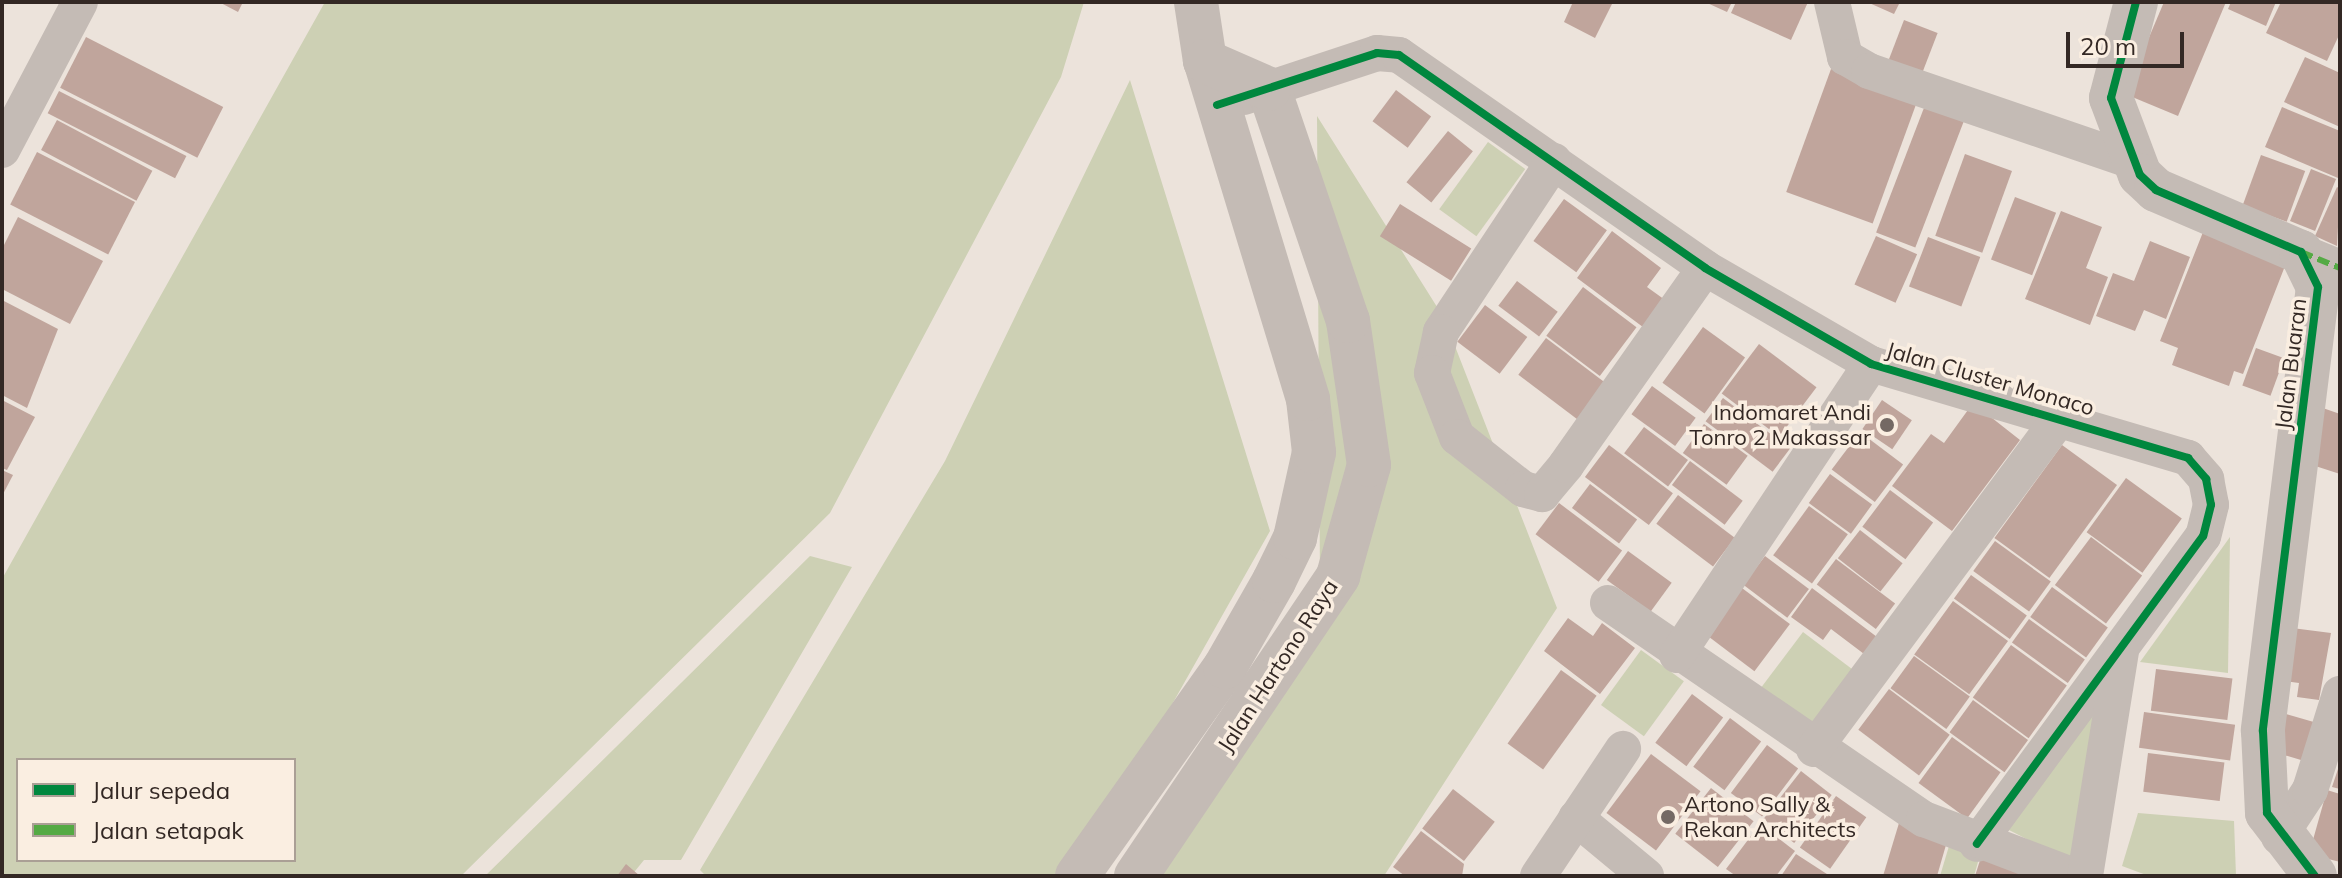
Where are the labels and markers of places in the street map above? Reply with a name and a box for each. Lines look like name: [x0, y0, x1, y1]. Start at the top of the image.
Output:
place label: Indomaret Andi Tonro 2 Makassar: [1689, 399, 1871, 450]
marker: Indomaret Andi Tonro 2 Makassar: [1878, 416, 1896, 434]
place label: Artono Sally & Rekan Architects: [1684, 791, 1856, 842]
marker: Artono Sally & Rekan Architects: [1659, 808, 1677, 826]

